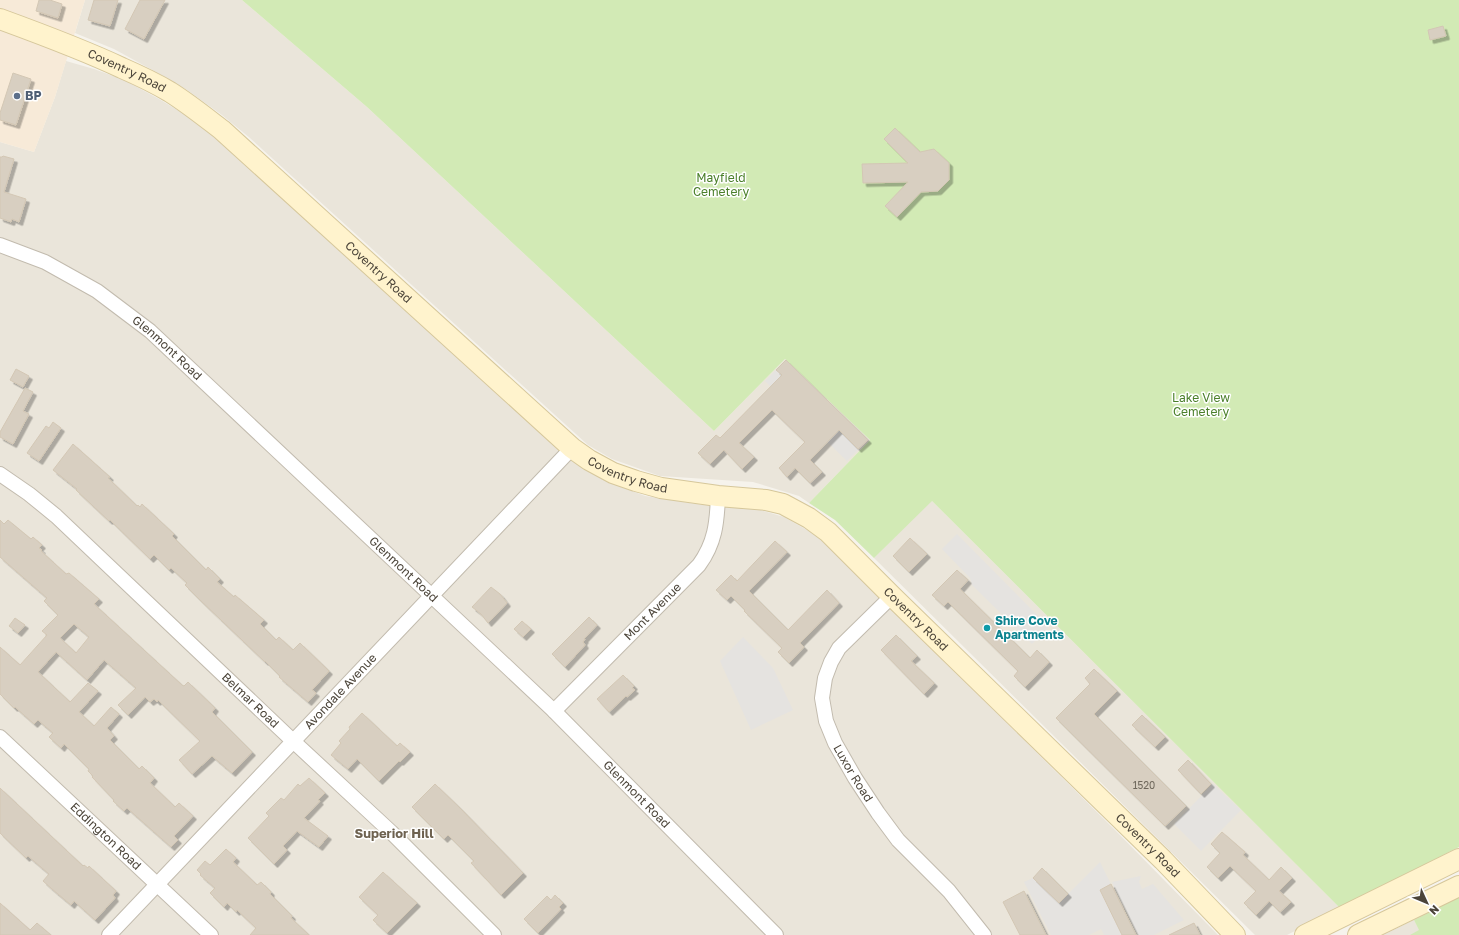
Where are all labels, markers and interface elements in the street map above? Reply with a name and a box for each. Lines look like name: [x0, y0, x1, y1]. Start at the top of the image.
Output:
street label: Coventry Road: [86, 46, 169, 95]
place label: BP: [25, 88, 42, 103]
marker: BP: [12, 91, 22, 101]
park label: Mayfield Cemetery: [693, 170, 749, 199]
street label: Coventry Road: [342, 238, 415, 306]
street label: Glenmont Road: [129, 312, 205, 383]
park label: Lake View Cemetery: [1172, 390, 1230, 419]
street label: Coventry Road: [585, 453, 669, 496]
street label: Glenmont Road: [366, 533, 441, 605]
street label: Mont Avenue: [621, 579, 684, 643]
street label: Coventry Road: [881, 584, 952, 654]
place label: Shire Cove Apartments: [995, 613, 1064, 642]
marker: Shire Cove Apartments: [982, 623, 992, 633]
street label: Avondale Avenue: [301, 650, 380, 732]
street label: Belmar Road: [219, 669, 282, 731]
street label: Luxor Road: [830, 742, 877, 805]
street label: Glenmont Road: [600, 757, 674, 831]
house number: 1520: [1133, 779, 1155, 791]
street label: Eddington Road: [67, 799, 145, 873]
street label: Coventry Road: [1113, 810, 1184, 880]
district label: Superior Hill: [354, 825, 434, 841]
north arrow: [1407, 883, 1447, 923]
text: N: [1427, 903, 1442, 918]

